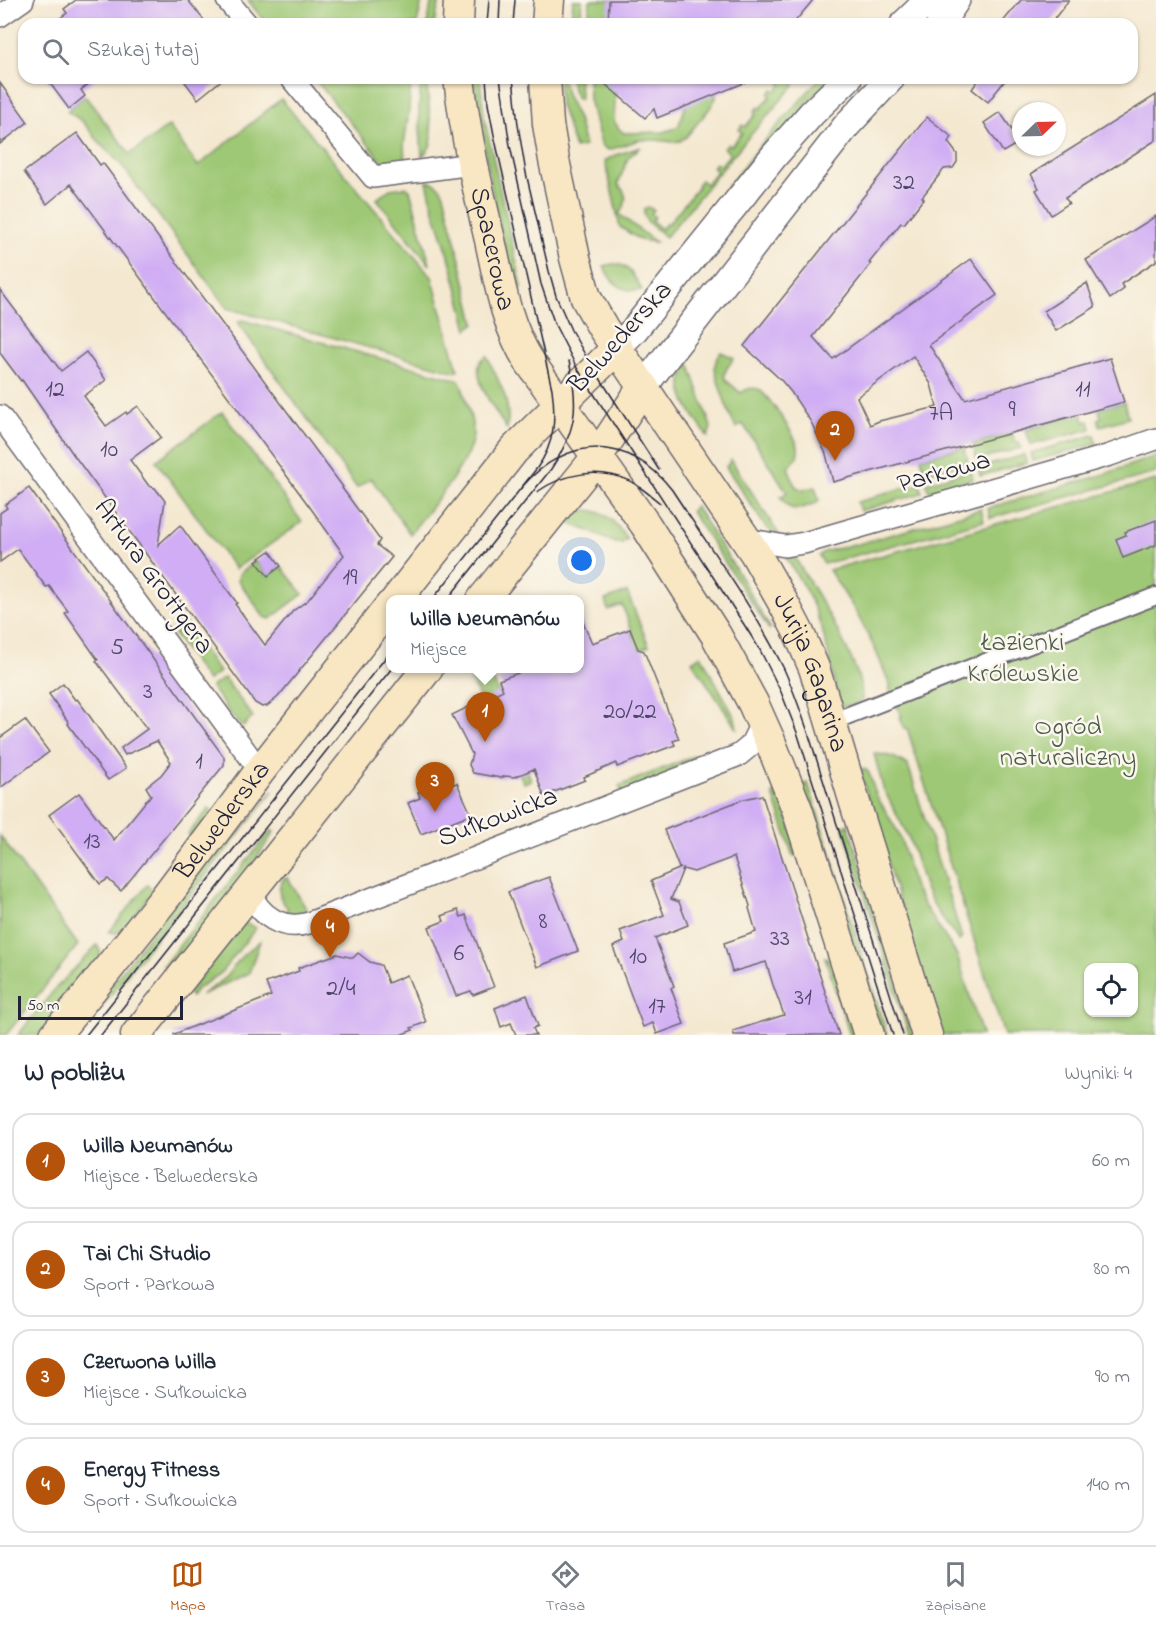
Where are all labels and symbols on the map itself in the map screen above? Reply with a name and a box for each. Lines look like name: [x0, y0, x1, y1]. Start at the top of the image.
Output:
north arrow: [1012, 102, 1066, 156]
house number: 32: [893, 166, 915, 201]
street label: Spacerowa: [459, 183, 525, 315]
street label: Belwederska: [559, 273, 682, 404]
house number: 12: [45, 373, 65, 408]
house number: 11: [1075, 373, 1091, 408]
house number: 9: [1008, 393, 1016, 428]
house number: 7A: [929, 397, 953, 432]
pin: 2: [816, 412, 854, 461]
house number: 10: [100, 433, 118, 468]
street label: Parkowa: [893, 441, 995, 505]
street label: Artura Grottgera: [83, 491, 223, 663]
your location: [567, 546, 596, 575]
house number: 19: [343, 561, 358, 596]
street label: Jurija Gagarina: [762, 586, 858, 757]
park label: Łazienki Królewskie: [967, 624, 1080, 694]
house number: 5: [110, 631, 124, 666]
house number: 3: [143, 675, 153, 710]
pin: 1: [466, 692, 504, 742]
house number: 20/22: [603, 695, 657, 730]
park label: Ogród naturaliczny: [1000, 708, 1136, 778]
house number: 1: [195, 745, 203, 780]
street label: Belwederska: [164, 753, 280, 890]
pin: 3: [416, 762, 454, 812]
street label: Sułkowicka: [432, 777, 564, 859]
house number: 13: [83, 825, 101, 860]
house number: 8: [539, 905, 548, 940]
pin: 4: [310, 908, 350, 958]
house number: 33: [770, 922, 790, 957]
house number: 6: [454, 937, 465, 972]
house number: 10: [629, 940, 647, 975]
house number: 2/4: [326, 972, 356, 1007]
house number: 31: [794, 981, 812, 1016]
house number: 17: [648, 990, 666, 1025]
scale bar: [18, 993, 183, 1020]

